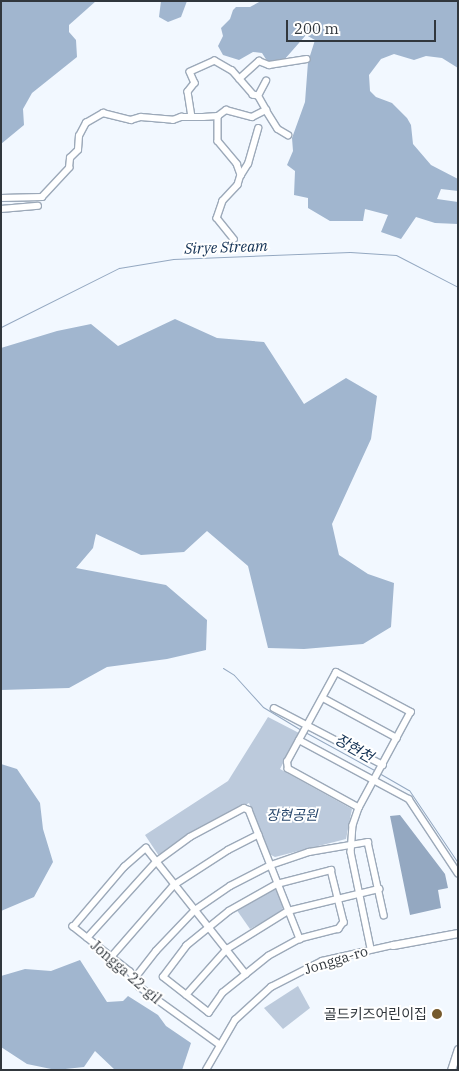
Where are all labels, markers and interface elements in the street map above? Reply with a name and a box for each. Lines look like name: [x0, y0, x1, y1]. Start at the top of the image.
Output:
scale bar: [289, 10, 439, 42]
text: 200 m: [294, 19, 339, 38]
water label: Sirye Stream: [184, 237, 268, 257]
water label: 장현천: [332, 730, 376, 766]
park label: 장현공원: [266, 807, 318, 823]
street label: Jongga 22-gil: [87, 937, 165, 1007]
street label: Jongga-ro: [302, 942, 370, 978]
place label: 골드키즈어린이집: [324, 1006, 427, 1022]
marker: 골드키즈어린이집: [431, 1008, 443, 1020]

